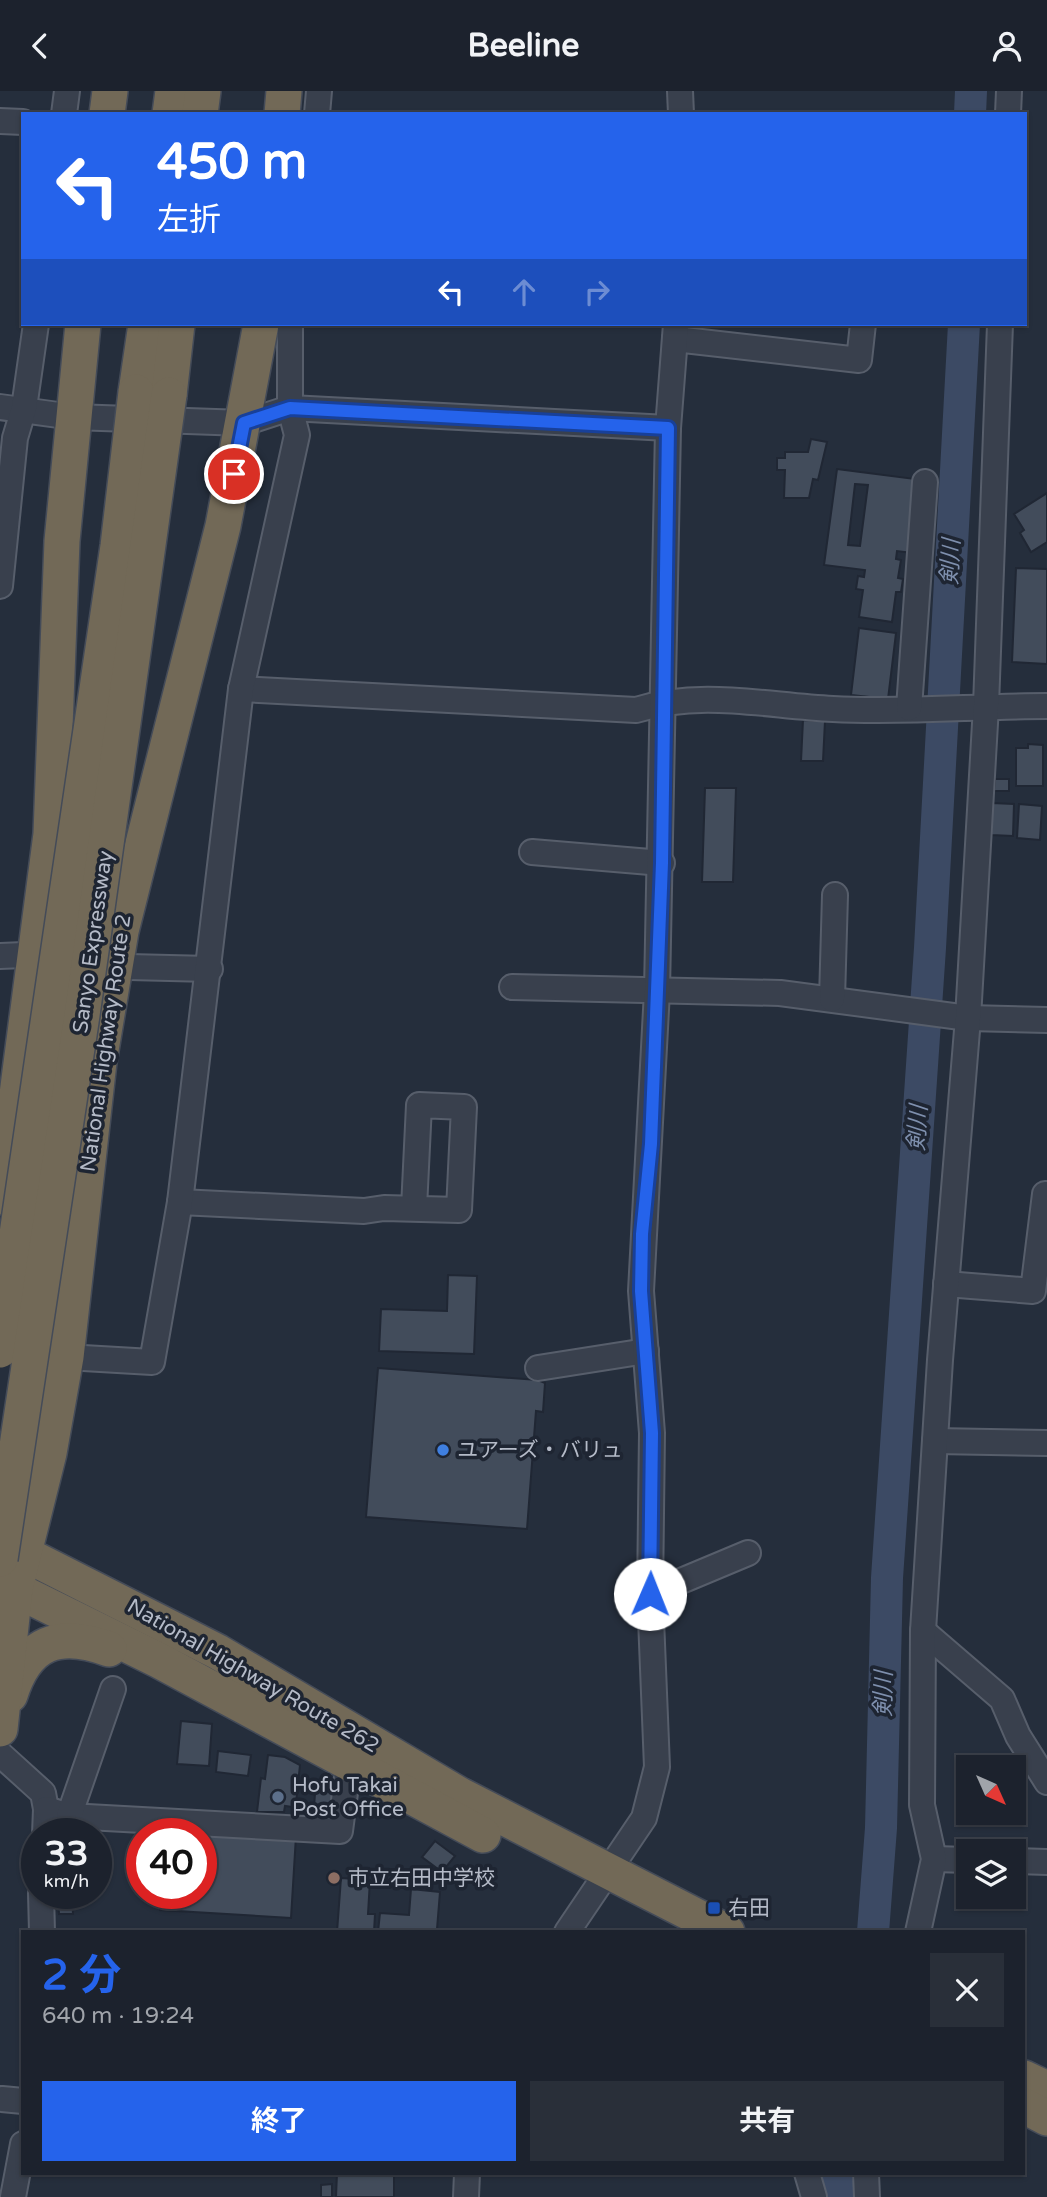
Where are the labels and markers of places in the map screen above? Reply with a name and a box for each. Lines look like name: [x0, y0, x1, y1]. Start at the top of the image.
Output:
pin: [204, 444, 264, 504]
place label: ユアーズ・バリュ: [457, 1438, 623, 1463]
marker: ユアーズ・バリュ: [435, 1442, 451, 1458]
place label: Hofu Takai Post Office: [292, 1773, 404, 1822]
marker: Hofu Takai Post Office: [270, 1789, 286, 1805]
place label: 市立右田中学校: [348, 1866, 495, 1891]
marker: 市立右田中学校: [326, 1870, 342, 1886]
place label: 右田: [728, 1896, 770, 1921]
marker: 右田: [706, 1900, 722, 1916]

